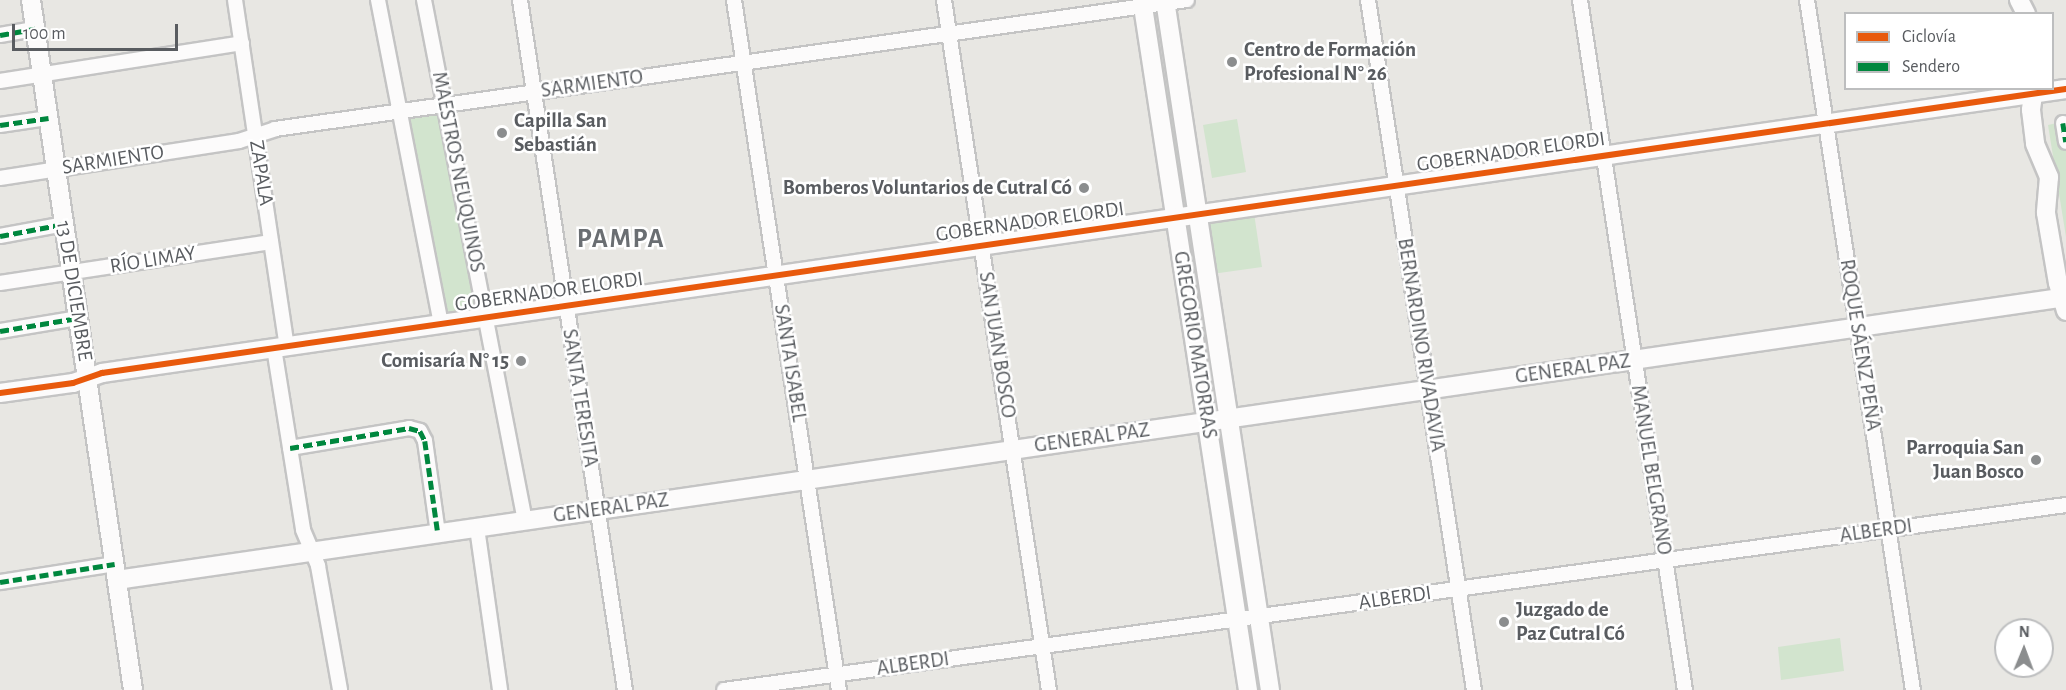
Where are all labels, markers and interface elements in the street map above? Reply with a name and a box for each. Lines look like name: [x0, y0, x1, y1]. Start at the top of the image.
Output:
scale bar: [15, 12, 182, 50]
legend: [1844, 12, 2054, 90]
text: 100 m: [23, 25, 66, 43]
text: Ciclovía: [1902, 28, 1956, 46]
place label: Centro de Formación Profesional N° 26: [1244, 37, 1416, 87]
marker: Centro de Formación Profesional N° 26: [1225, 55, 1239, 69]
text: Sendero: [1902, 58, 1960, 76]
street label: SARMIENTO: [539, 64, 645, 104]
street label: MAESTROS NEUQUINOS: [426, 70, 490, 274]
place label: Capilla San Sebastián: [514, 108, 607, 158]
marker: Capilla San Sebastián: [495, 126, 509, 140]
street label: GOBERNADOR ELORDI: [1415, 126, 1607, 178]
street label: ZAPALA: [243, 138, 279, 208]
street label: SARMIENTO: [60, 140, 166, 180]
place label: Bomberos Voluntarios de Cutral Có: [783, 175, 1072, 201]
marker: Bomberos Voluntarios de Cutral Có: [1077, 181, 1091, 195]
street label: GOBERNADOR ELORDI: [934, 196, 1126, 248]
street label: 13 DE DICIEMBRE: [50, 219, 98, 363]
district label: PAMPA: [577, 223, 665, 255]
street label: BERNARDINO RIVADAVIA: [1392, 236, 1450, 454]
street label: RÍO LIMAY: [108, 241, 198, 279]
street label: GREGORIO MATORRAS: [1168, 249, 1222, 441]
street label: ROQUE SÁENZ PEÑA: [1834, 257, 1886, 433]
street label: GOBERNADOR ELORDI: [453, 266, 645, 318]
street label: SAN JUAN BOSCO: [973, 270, 1021, 420]
street label: SANTA ISABEL: [768, 302, 812, 424]
street label: SANTA TERESITA: [557, 327, 603, 469]
place label: Comisaría N° 15: [381, 348, 509, 374]
street label: GENERAL PAZ: [1514, 348, 1632, 390]
marker: Comisaría N° 15: [514, 354, 528, 368]
street label: MANUEL BELGRANO: [1625, 383, 1677, 557]
street label: GENERAL PAZ: [1033, 417, 1151, 459]
place label: Parroquia San Juan Bosco: [1906, 435, 2024, 485]
marker: Parroquia San Juan Bosco: [2029, 453, 2043, 467]
street label: GENERAL PAZ: [552, 487, 670, 529]
street label: ALBERDI: [1838, 513, 1914, 549]
street label: ALBERDI: [1357, 580, 1433, 616]
place label: Juzgado de Paz Cutral Có: [1516, 597, 1625, 647]
marker: Juzgado de Paz Cutral Có: [1497, 615, 1511, 629]
north arrow: [1994, 618, 2054, 678]
text: N: [2019, 624, 2030, 640]
street label: ALBERDI: [875, 646, 951, 682]

